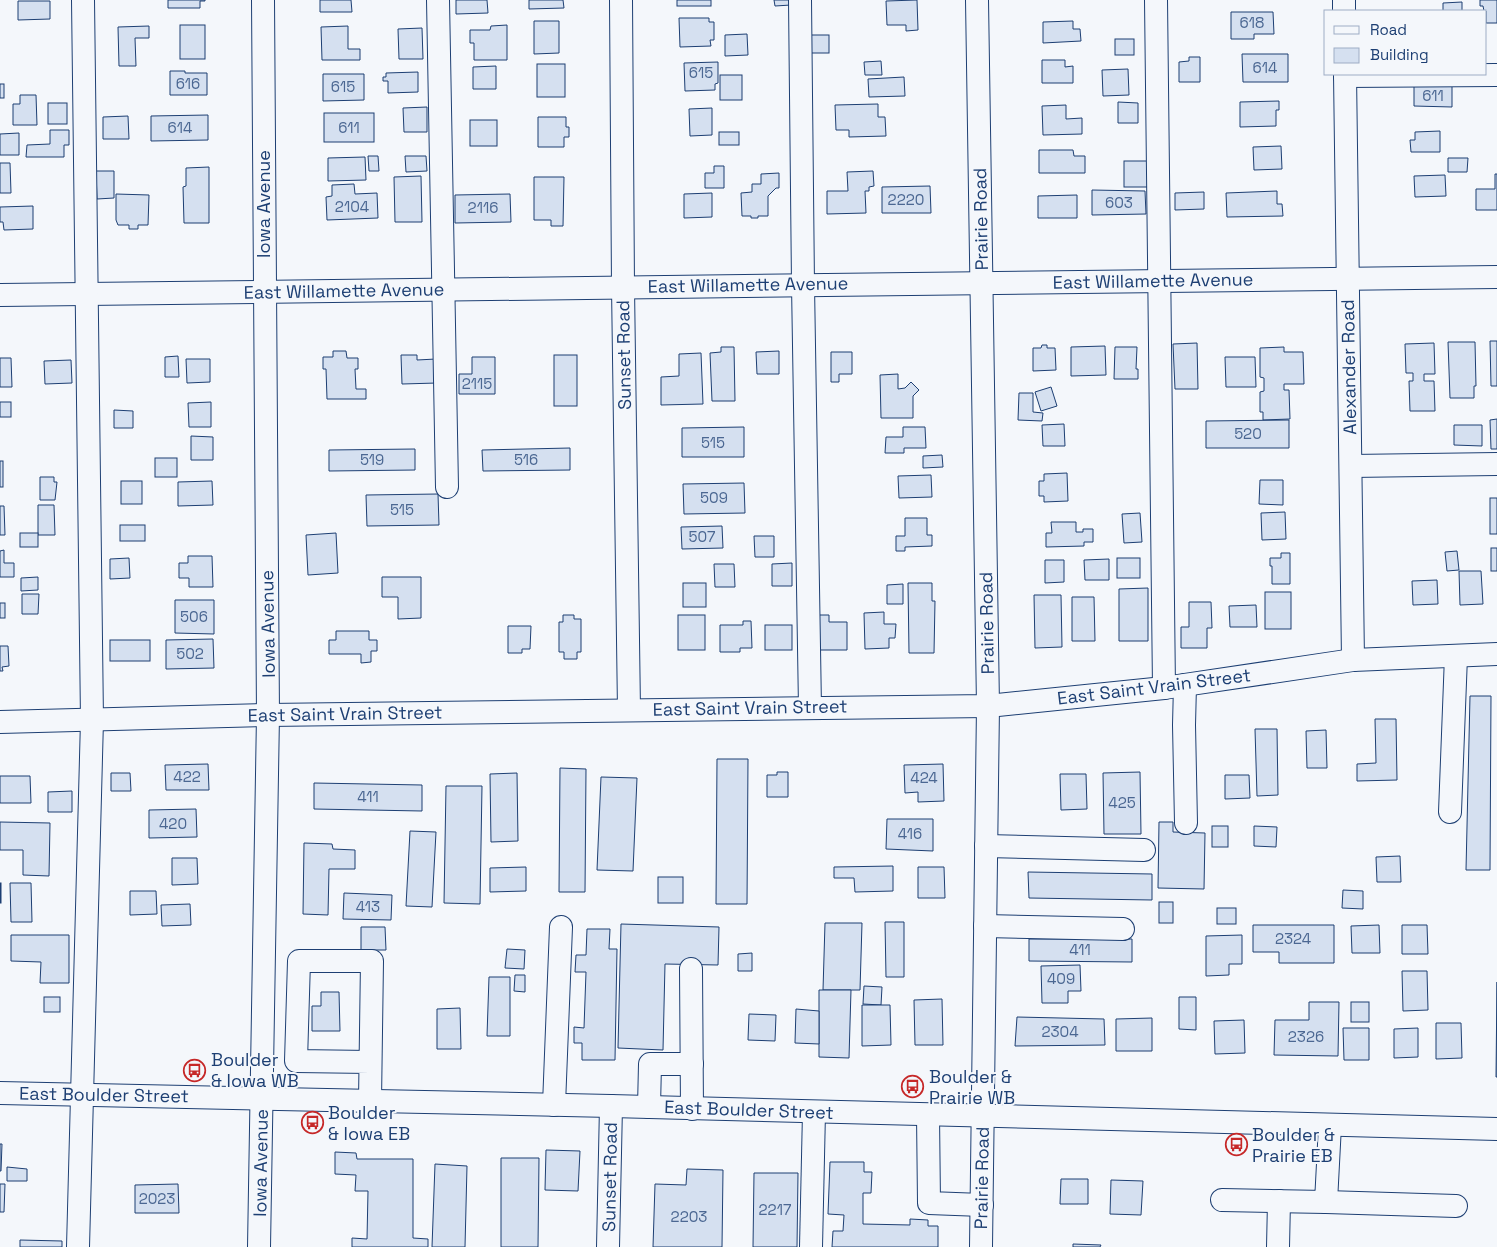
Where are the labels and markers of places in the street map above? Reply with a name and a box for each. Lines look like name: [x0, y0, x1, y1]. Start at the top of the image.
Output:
place label: Boulder & Iowa WB: [211, 1048, 299, 1092]
bus stop icon: Boulder & Iowa WB: [183, 1058, 207, 1082]
place label: Boulder & Prairie WB: [929, 1065, 1015, 1109]
bus stop icon: Boulder & Prairie WB: [901, 1075, 925, 1099]
place label: Boulder & Iowa EB: [328, 1101, 410, 1145]
bus stop icon: Boulder & Iowa EB: [300, 1111, 324, 1135]
place label: Boulder & Prairie EB: [1252, 1123, 1335, 1167]
bus stop icon: Boulder & Prairie EB: [1224, 1133, 1248, 1157]

